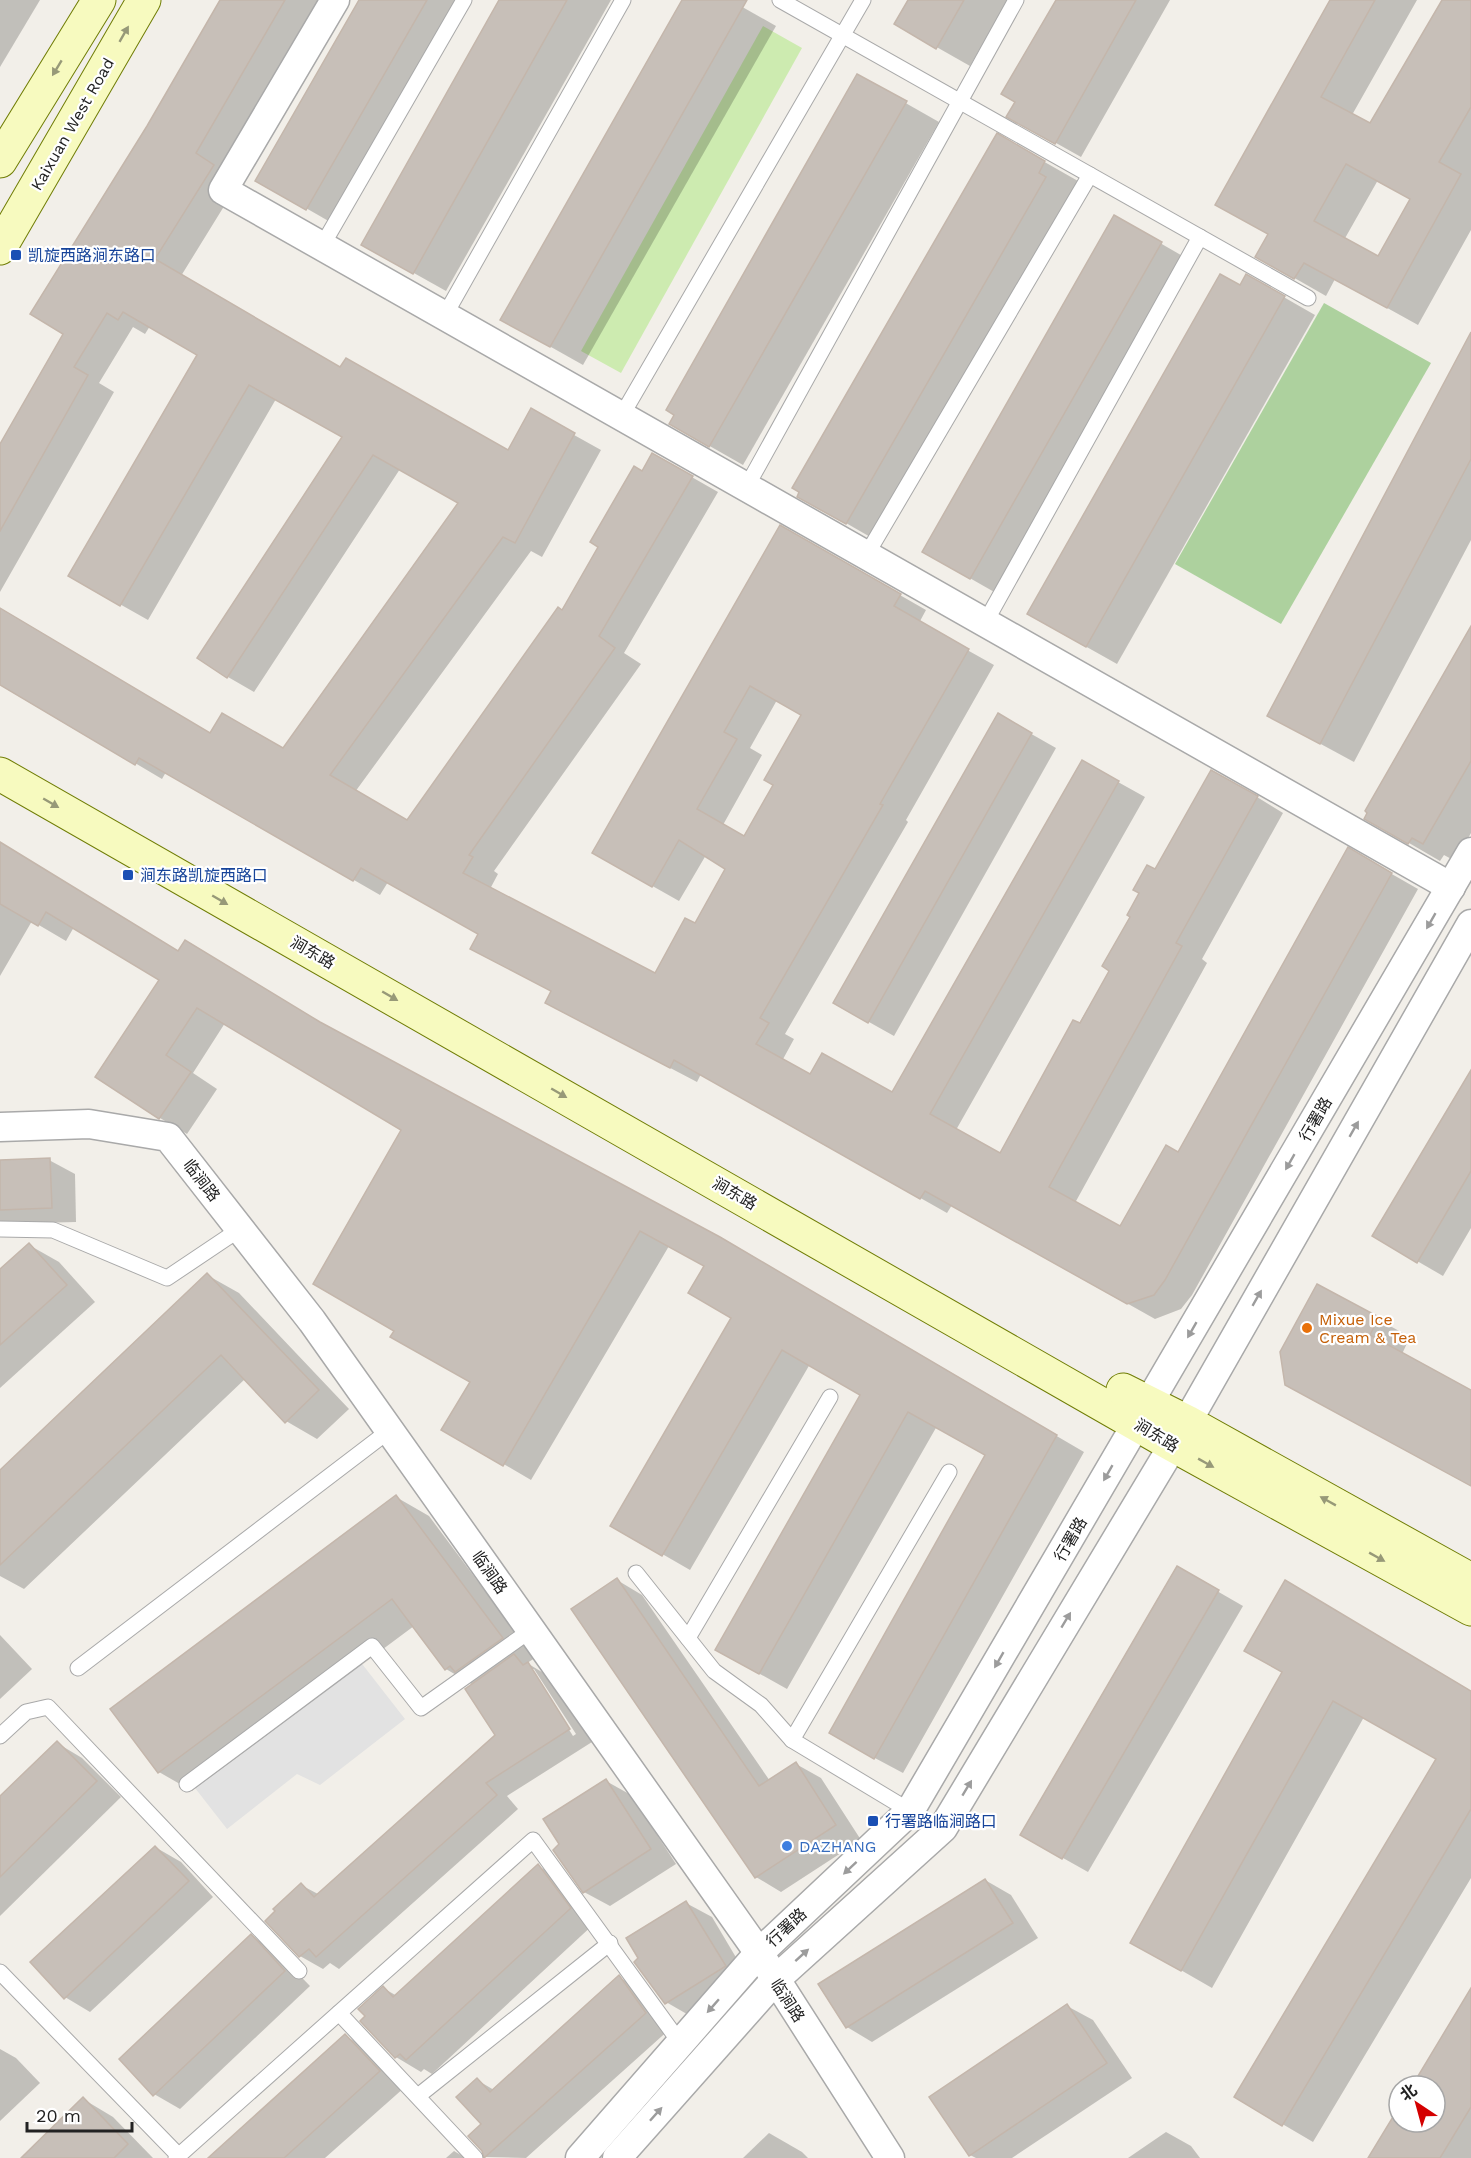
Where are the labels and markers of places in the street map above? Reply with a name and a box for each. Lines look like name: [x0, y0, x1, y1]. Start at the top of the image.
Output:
place label: 凯旋西路涧东路口: [28, 246, 156, 265]
marker: 凯旋西路涧东路口: [9, 248, 23, 262]
place label: 涧东路凯旋西路口: [140, 866, 268, 885]
marker: 涧东路凯旋西路口: [121, 868, 135, 882]
place label: Mixue Ice Cream & Tea: [1319, 1310, 1416, 1347]
marker: Mixue Ice Cream & Tea: [1300, 1321, 1314, 1335]
place label: 行署路临涧路口: [885, 1812, 997, 1831]
marker: 行署路临涧路口: [866, 1814, 880, 1828]
place label: DAZHANG: [799, 1837, 876, 1856]
marker: DAZHANG: [780, 1839, 794, 1853]

